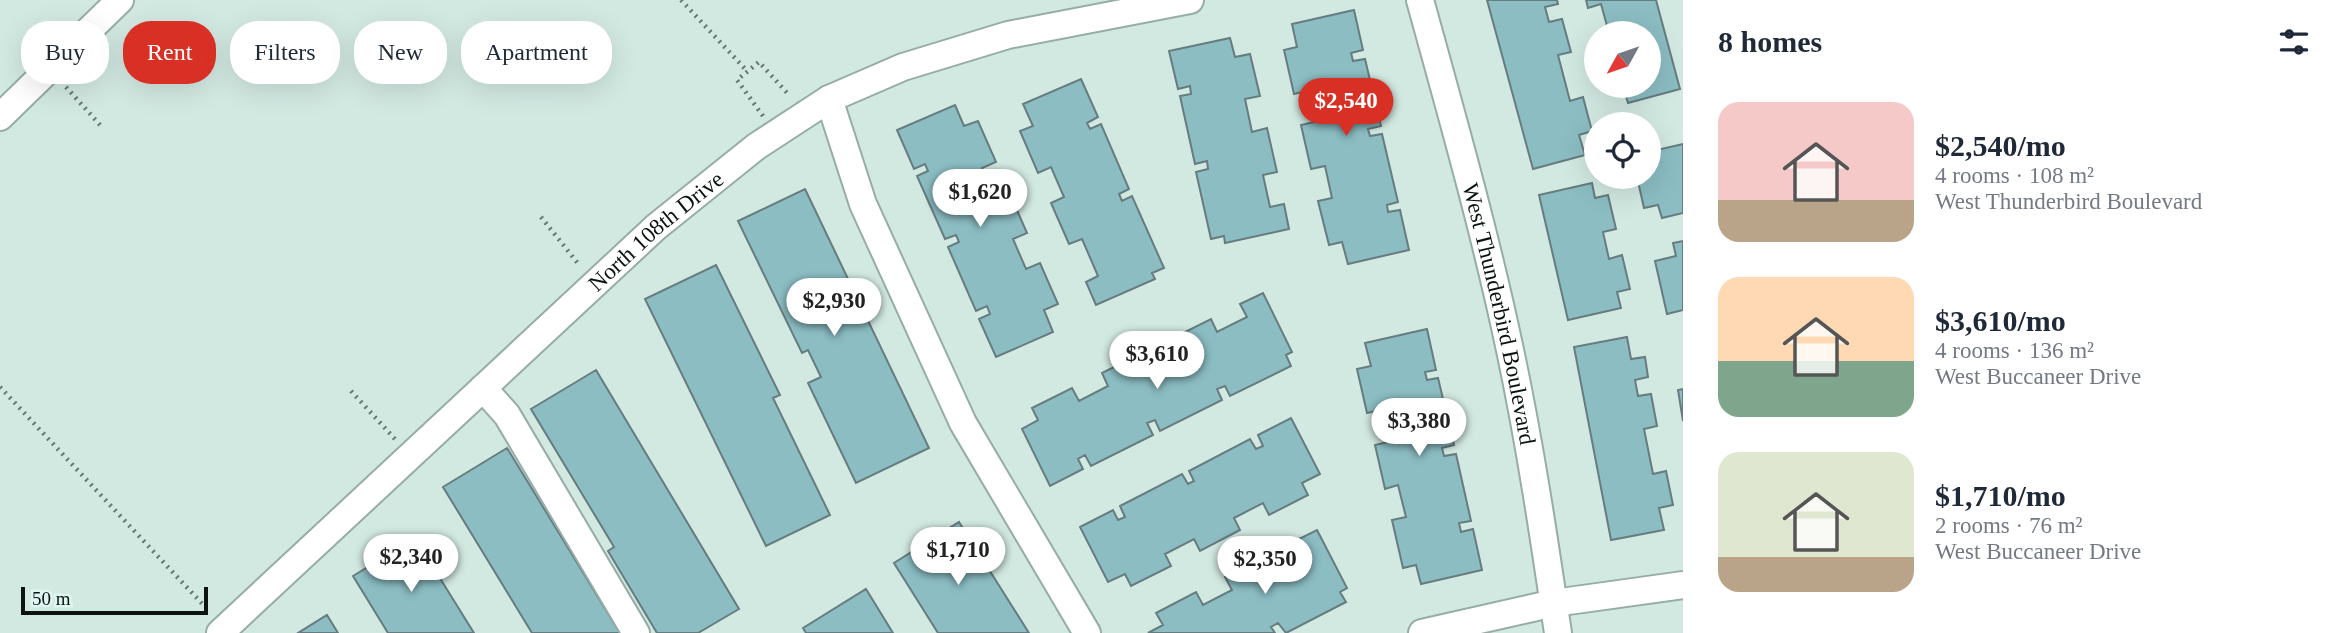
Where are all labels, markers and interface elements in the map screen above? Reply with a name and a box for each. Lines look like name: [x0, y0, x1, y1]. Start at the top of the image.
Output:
chip: Buy: [21, 21, 109, 84]
chip: Rent: [123, 21, 216, 84]
chip: Filters: [230, 21, 340, 84]
chip: New: [354, 21, 447, 84]
chip: Apartment: [461, 21, 612, 84]
north arrow: [1584, 21, 1661, 98]
map controls: [1584, 21, 1661, 189]
icon: filters: [2275, 23, 2313, 61]
text: 8 homes: [1718, 25, 1822, 58]
pin: $2,540: [1289, 78, 1403, 138]
text: $2,540: [1314, 88, 1378, 113]
button: locate: [1584, 112, 1661, 189]
text: $2,540/mo: [1935, 129, 2066, 162]
icon: home: [1774, 130, 1858, 214]
text: 4 rooms · 108 m²: [1935, 163, 2094, 188]
street label: North 108th Drive: [583, 166, 728, 296]
pin: $1,620: [923, 170, 1037, 229]
text: $1,620: [948, 179, 1012, 204]
street label: West Thunderbird Boulevard: [1458, 180, 1541, 447]
text: West Thunderbird Boulevard: [1935, 189, 2202, 214]
pin: $2,930: [777, 278, 891, 338]
text: $2,930: [802, 288, 866, 313]
text: $3,610/mo: [1935, 304, 2066, 337]
icon: home: [1774, 305, 1858, 389]
pin: $3,610: [1100, 332, 1214, 391]
text: 4 rooms · 136 m²: [1935, 338, 2094, 363]
text: $3,610: [1125, 341, 1189, 366]
text: West Buccaneer Drive: [1935, 364, 2141, 389]
pin: $3,380: [1362, 398, 1476, 458]
text: $3,380: [1387, 408, 1451, 433]
text: $1,710/mo: [1935, 479, 2066, 512]
icon: home: [1774, 480, 1858, 564]
text: 2 rooms · 76 m²: [1935, 513, 2082, 538]
pin: $1,710: [901, 528, 1015, 587]
pin: $2,340: [354, 534, 468, 594]
pin: $2,350: [1208, 536, 1322, 596]
text: $1,710: [926, 537, 990, 562]
text: West Buccaneer Drive: [1935, 539, 2141, 564]
text: $2,340: [379, 544, 443, 569]
text: $2,350: [1233, 546, 1297, 571]
scale bar: [21, 584, 208, 616]
text: 50 m: [32, 588, 71, 609]

